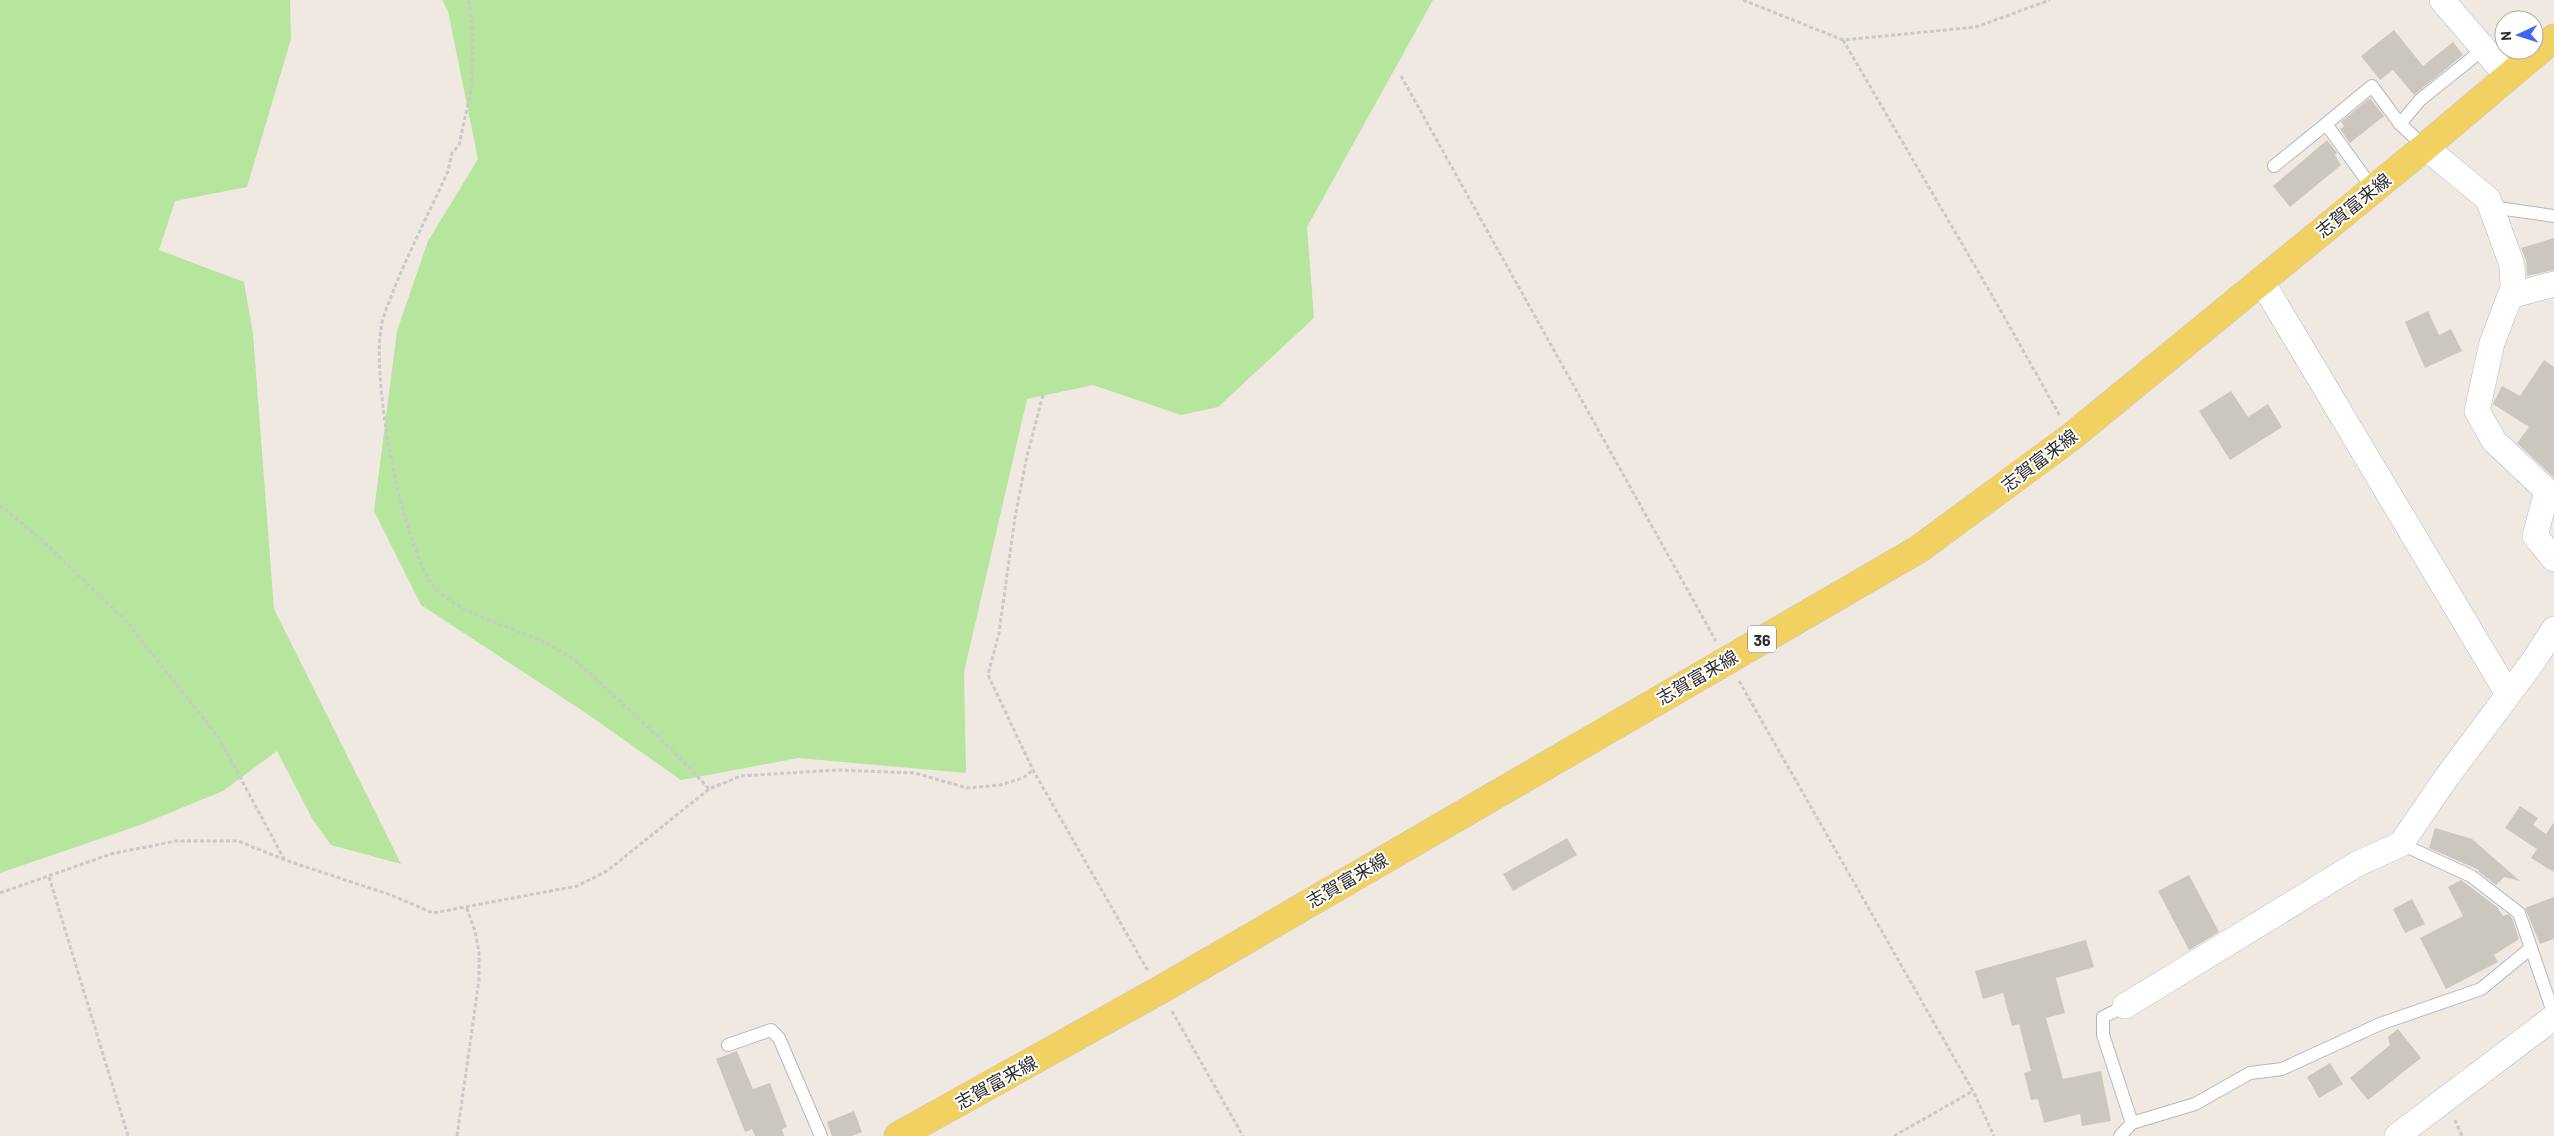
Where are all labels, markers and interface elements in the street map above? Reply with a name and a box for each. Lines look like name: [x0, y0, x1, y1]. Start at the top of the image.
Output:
north arrow: [2494, 10, 2544, 60]
text: N: [2497, 31, 2514, 41]
street label: 志賀富来線: [2311, 168, 2395, 242]
street label: 志賀富来線: [1996, 424, 2082, 496]
road number: 36: [1748, 626, 1776, 652]
street label: 志賀富来線: [1653, 645, 1741, 709]
street label: 志賀富来線: [1303, 848, 1391, 912]
street label: 志賀富来線: [951, 1051, 1041, 1113]

